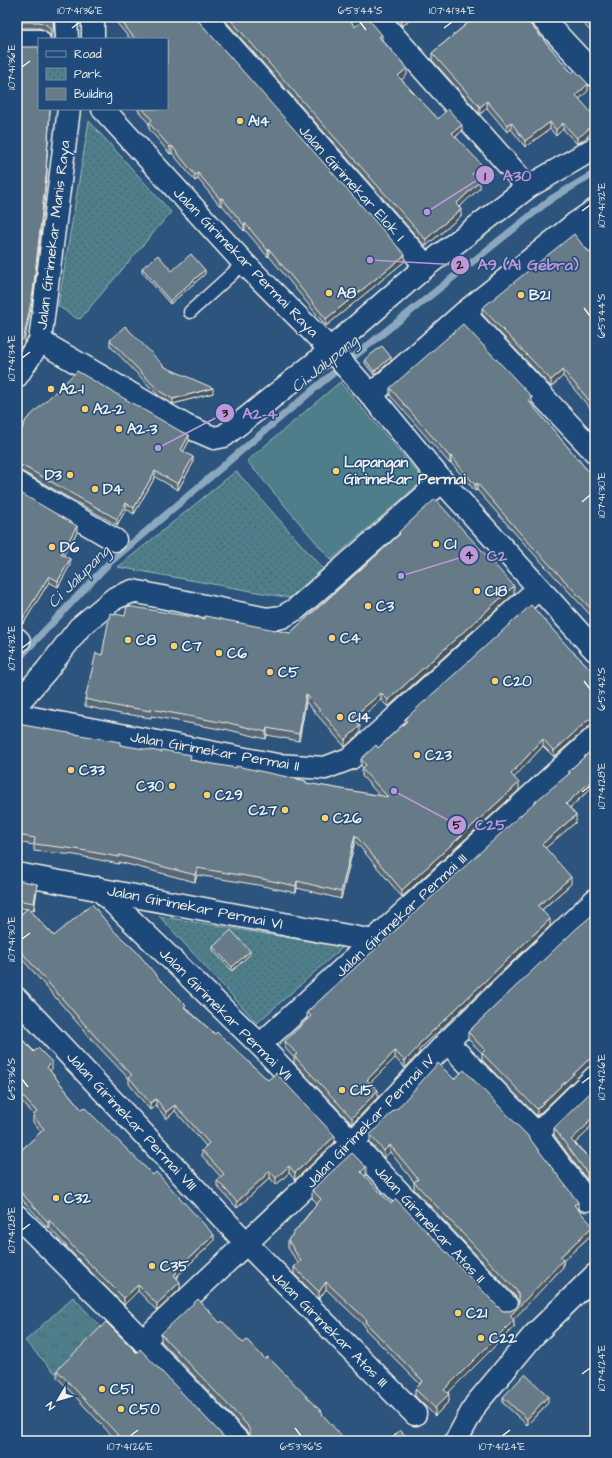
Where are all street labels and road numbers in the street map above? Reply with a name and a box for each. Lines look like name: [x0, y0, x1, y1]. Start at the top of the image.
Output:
street label: Jalan Girimekar Elok I: [294, 120, 410, 246]
street label: Jalan Girimekar Manis Raya: [31, 139, 77, 331]
street label: Jalan Girimekar Permai Raya: [168, 183, 323, 343]
street label: Jalan Girimekar Permai II: [129, 726, 301, 777]
street label: Jalan Girimekar Permai III: [331, 849, 472, 982]
street label: Jalan Girimekar Permai VI: [105, 880, 284, 935]
street label: Jalan Girimekar Permai VII: [154, 943, 297, 1086]
street label: Jalan Girimekar Permai VIII: [62, 1047, 202, 1195]
street label: Jalan Girimekar Permai IV: [301, 1049, 440, 1193]
street label: Jalan Girimekar Atas II: [369, 1161, 490, 1288]
street label: Jalan Girimekar Atas III: [267, 1266, 393, 1392]

